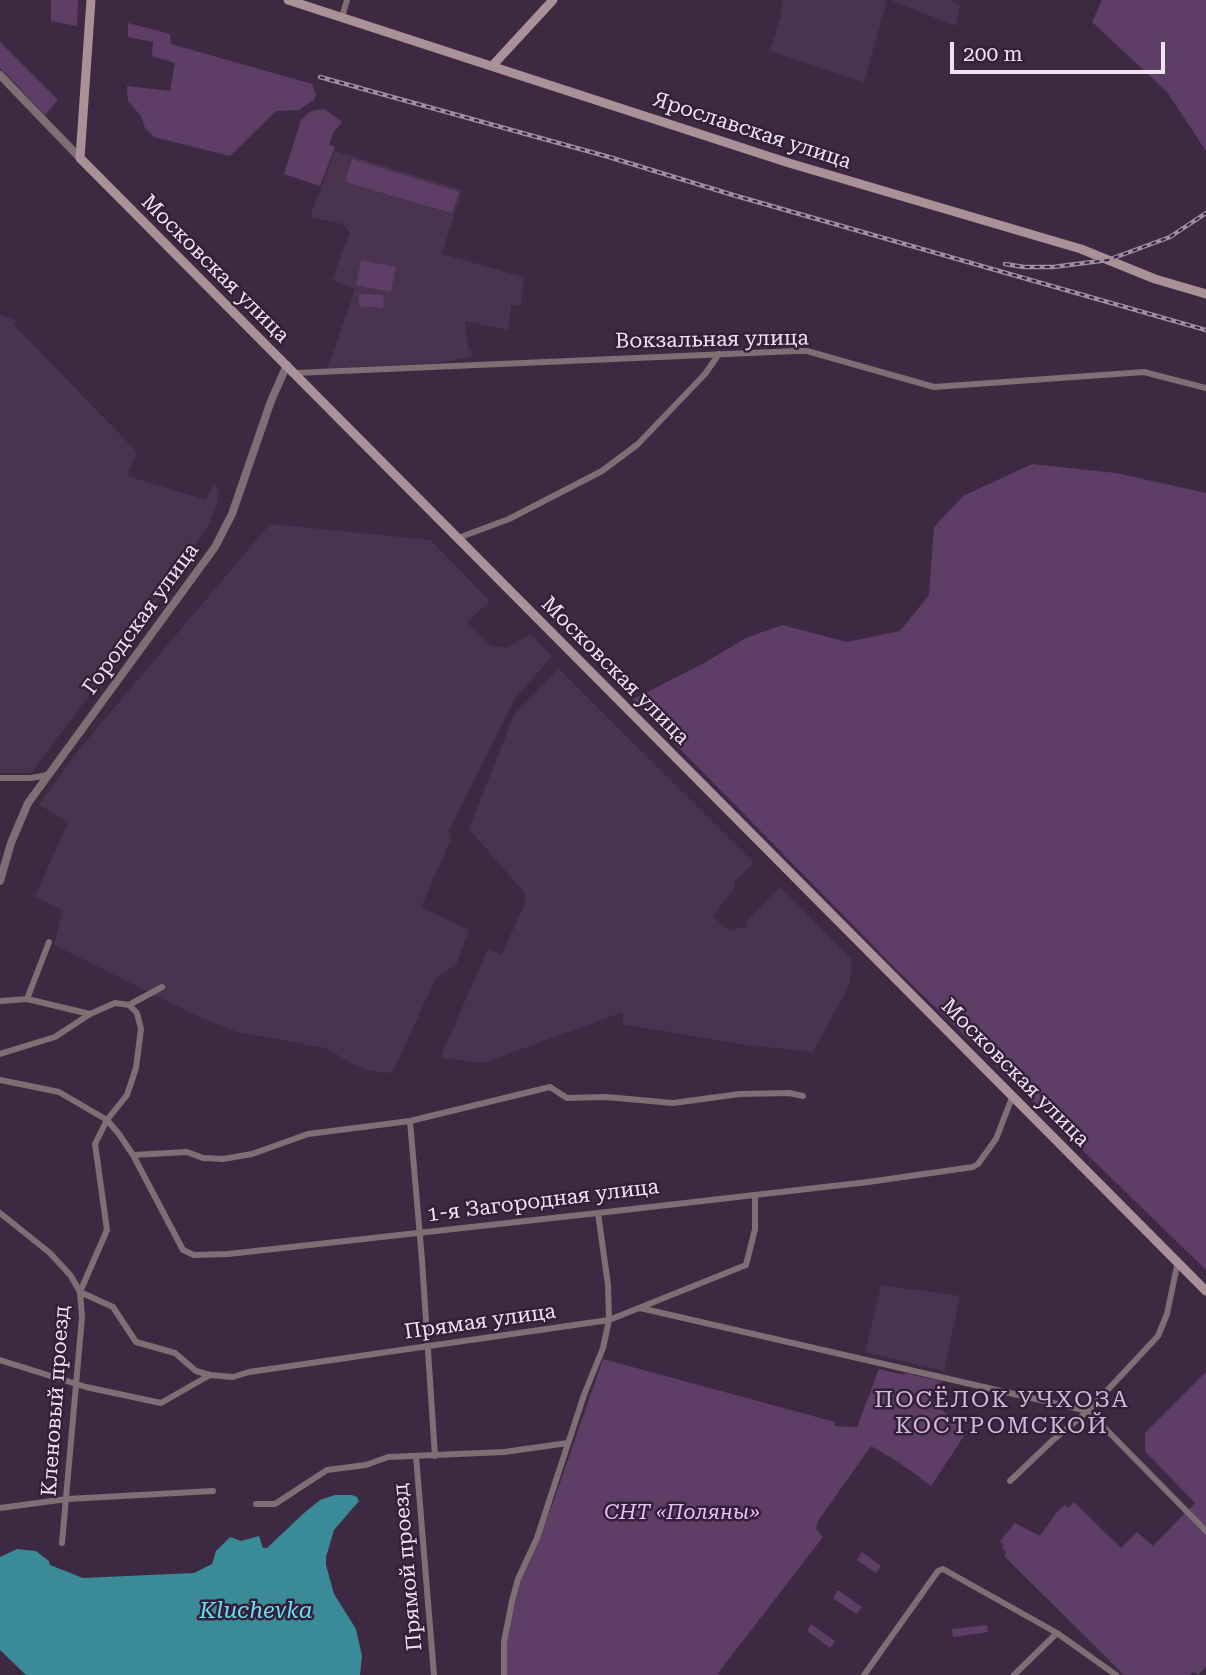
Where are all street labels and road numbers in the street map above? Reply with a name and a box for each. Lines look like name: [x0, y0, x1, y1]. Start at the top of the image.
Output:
street label: Ярославская улица: [650, 87, 854, 175]
street label: Московская улица: [136, 190, 294, 348]
street label: Вокзальная улица: [615, 326, 809, 354]
street label: Городская улица: [78, 538, 204, 700]
street label: Московская улица: [536, 592, 694, 750]
street label: Московская улица: [936, 994, 1094, 1152]
street label: 1-я Загородная улица: [426, 1174, 660, 1228]
street label: Прямая улица: [403, 1299, 557, 1345]
street label: Кленовый проезд: [37, 1305, 75, 1497]
street label: Прямой проезд: [388, 1482, 428, 1652]

